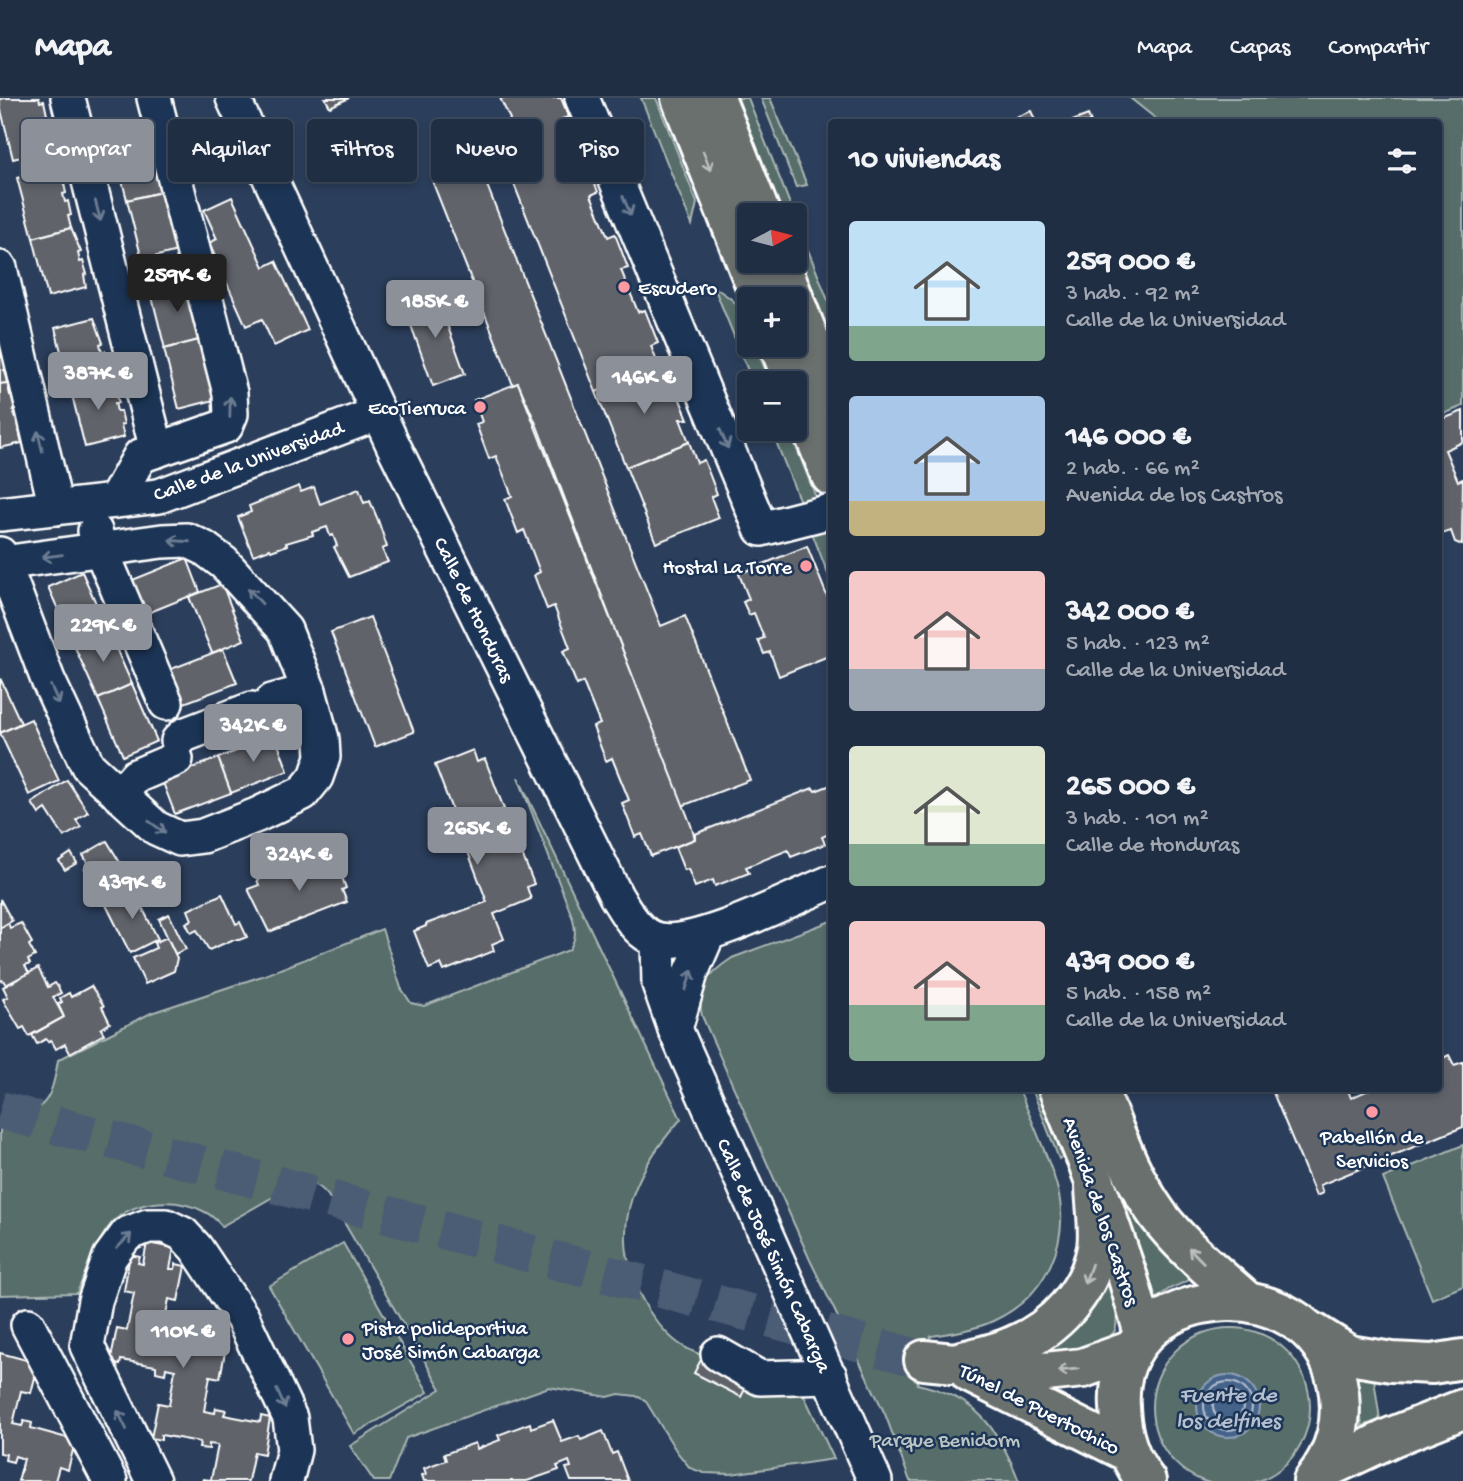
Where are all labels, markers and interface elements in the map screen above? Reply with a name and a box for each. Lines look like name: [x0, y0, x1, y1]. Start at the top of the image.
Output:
text: Mapa: [35, 29, 111, 67]
text: Mapa: [1137, 34, 1192, 63]
text: Capas: [1230, 34, 1290, 63]
text: Compartir: [1328, 34, 1428, 63]
chip: Comprar: [21, 119, 154, 182]
chip: Alquilar: [168, 119, 293, 182]
chip: Filtros: [307, 119, 417, 182]
chip: Nuevo: [431, 119, 542, 182]
chip: Piso: [556, 119, 644, 182]
icon: filters: [1383, 142, 1421, 180]
text: 10 viviendas: [849, 144, 1000, 179]
one-way arrow: [701, 150, 714, 172]
one-way arrow: [621, 195, 634, 217]
one-way arrow: [92, 200, 105, 222]
north arrow: [737, 203, 807, 273]
map controls: [737, 203, 807, 441]
text: 259 000 €: [1066, 246, 1195, 281]
icon: home: [905, 249, 989, 333]
pin: 259K €: [120, 254, 234, 314]
text: 259K €: [144, 263, 210, 290]
place label: Escudero: [638, 278, 717, 303]
marker: Escudero: [616, 279, 632, 295]
pin: 185K €: [378, 280, 492, 340]
text: 3 hab. · 92 m²: [1066, 281, 1200, 308]
button: +: [737, 287, 807, 357]
text: 185K €: [402, 289, 468, 316]
text: Calle de la Universidad: [1066, 308, 1285, 335]
pin: 387K €: [41, 352, 155, 412]
pin: 146K €: [587, 356, 701, 416]
text: 387K €: [64, 361, 132, 388]
text: 146K €: [612, 365, 676, 392]
button: −: [737, 371, 807, 441]
one-way arrow: [223, 396, 236, 419]
place label: EcoTierruca: [368, 398, 467, 423]
marker: EcoTierruca: [472, 399, 488, 415]
street label: Calle de la Universidad: [151, 417, 349, 509]
text: 146 000 €: [1066, 421, 1191, 456]
icon: home: [905, 424, 989, 508]
one-way arrow: [718, 428, 731, 449]
one-way arrow: [33, 430, 47, 453]
text: 2 hab. · 66 m²: [1066, 456, 1200, 483]
text: Avenida de los Castros: [1066, 483, 1283, 510]
street label: Calle de Honduras: [426, 534, 518, 688]
one-way arrow: [168, 535, 191, 548]
one-way arrow: [41, 550, 64, 563]
place label: Hostal La Torre: [663, 557, 793, 582]
marker: Hostal La Torre: [798, 558, 814, 574]
one-way arrow: [247, 587, 263, 605]
text: 342 000 €: [1066, 596, 1194, 631]
icon: home: [905, 599, 989, 683]
pin: 229K €: [46, 604, 160, 664]
text: 229K €: [70, 613, 136, 640]
text: 5 hab. · 123 m²: [1066, 631, 1210, 658]
text: Calle de la Universidad: [1066, 658, 1285, 685]
one-way arrow: [49, 684, 62, 705]
pin: 342K €: [196, 704, 310, 764]
text: 342K €: [220, 713, 286, 740]
text: 265 000 €: [1066, 771, 1195, 806]
icon: home: [905, 774, 989, 858]
text: 3 hab. · 101 m²: [1066, 806, 1209, 833]
pin: 265K €: [420, 808, 534, 867]
text: 265K €: [444, 816, 510, 843]
one-way arrow: [147, 820, 166, 834]
text: Calle de Honduras: [1066, 833, 1239, 860]
pin: 324K €: [242, 834, 356, 893]
text: 324K €: [266, 842, 332, 869]
pin: 439K €: [75, 862, 189, 921]
text: 439K €: [99, 870, 165, 897]
text: 439 000 €: [1066, 946, 1194, 981]
icon: home: [905, 949, 989, 1033]
one-way arrow: [684, 970, 696, 992]
text: 5 hab. · 158 m²: [1066, 981, 1211, 1008]
text: Calle de la Universidad: [1066, 1008, 1285, 1035]
marker: Pabellón de Servicios: [1364, 1104, 1380, 1120]
street label: Avenida de los Castros: [1055, 1115, 1143, 1311]
place label: Pabellón de Servicios: [1319, 1127, 1425, 1176]
street label: Calle de José Simón Cabarga: [709, 1135, 835, 1379]
one-way arrow: [116, 1232, 133, 1249]
one-way arrow: [1187, 1247, 1204, 1264]
one-way arrow: [1080, 1263, 1093, 1284]
pin: 110K €: [126, 1310, 240, 1370]
place label: Pista polideportiva José Simón Cabarga: [361, 1318, 541, 1367]
text: 110K €: [151, 1319, 215, 1346]
marker: Pista polideportiva José Simón Cabarga: [340, 1331, 356, 1347]
street label: Túnel de Puertochico: [953, 1359, 1123, 1462]
one-way arrow: [1057, 1363, 1079, 1376]
water label: Fuente de los delfines: [1176, 1383, 1283, 1436]
one-way arrow: [275, 1388, 288, 1409]
one-way arrow: [114, 1410, 128, 1431]
park label: Parque Benidorm: [869, 1430, 1020, 1455]

